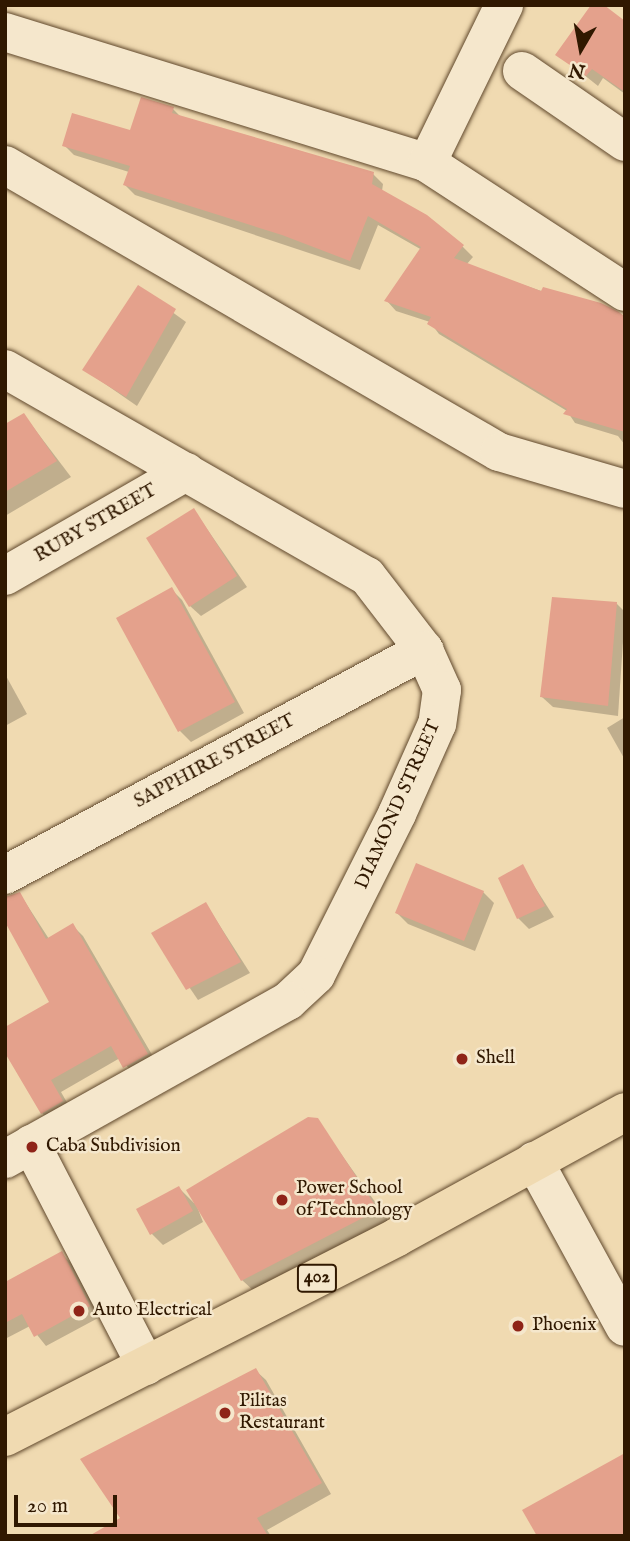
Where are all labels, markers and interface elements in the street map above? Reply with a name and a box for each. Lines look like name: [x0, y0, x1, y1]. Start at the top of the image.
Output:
north arrow: [546, 14, 616, 84]
text: N: [567, 56, 588, 83]
street label: RUBY STREET: [31, 480, 161, 568]
street label: SAPPHIRE STREET: [131, 710, 299, 814]
street label: DIAMOND STREET: [351, 717, 447, 893]
place label: Shell: [476, 1048, 515, 1070]
marker: Shell: [454, 1051, 470, 1067]
place label: Caba Subdivision: [46, 1136, 181, 1158]
marker: Caba Subdivision: [24, 1139, 40, 1155]
place label: Power School of Technology: [296, 1178, 412, 1222]
marker: Power School of Technology: [274, 1192, 290, 1208]
road number: 402: [296, 1264, 338, 1293]
place label: Auto Electrical: [93, 1300, 212, 1322]
marker: Auto Electrical: [71, 1303, 87, 1319]
place label: Phoenix: [532, 1315, 596, 1337]
marker: Phoenix: [510, 1318, 526, 1334]
place label: Pilitas Restaurant: [239, 1391, 325, 1435]
marker: Pilitas Restaurant: [217, 1405, 233, 1421]
scale bar: [18, 1482, 121, 1526]
text: 20 m: [27, 1493, 68, 1520]

